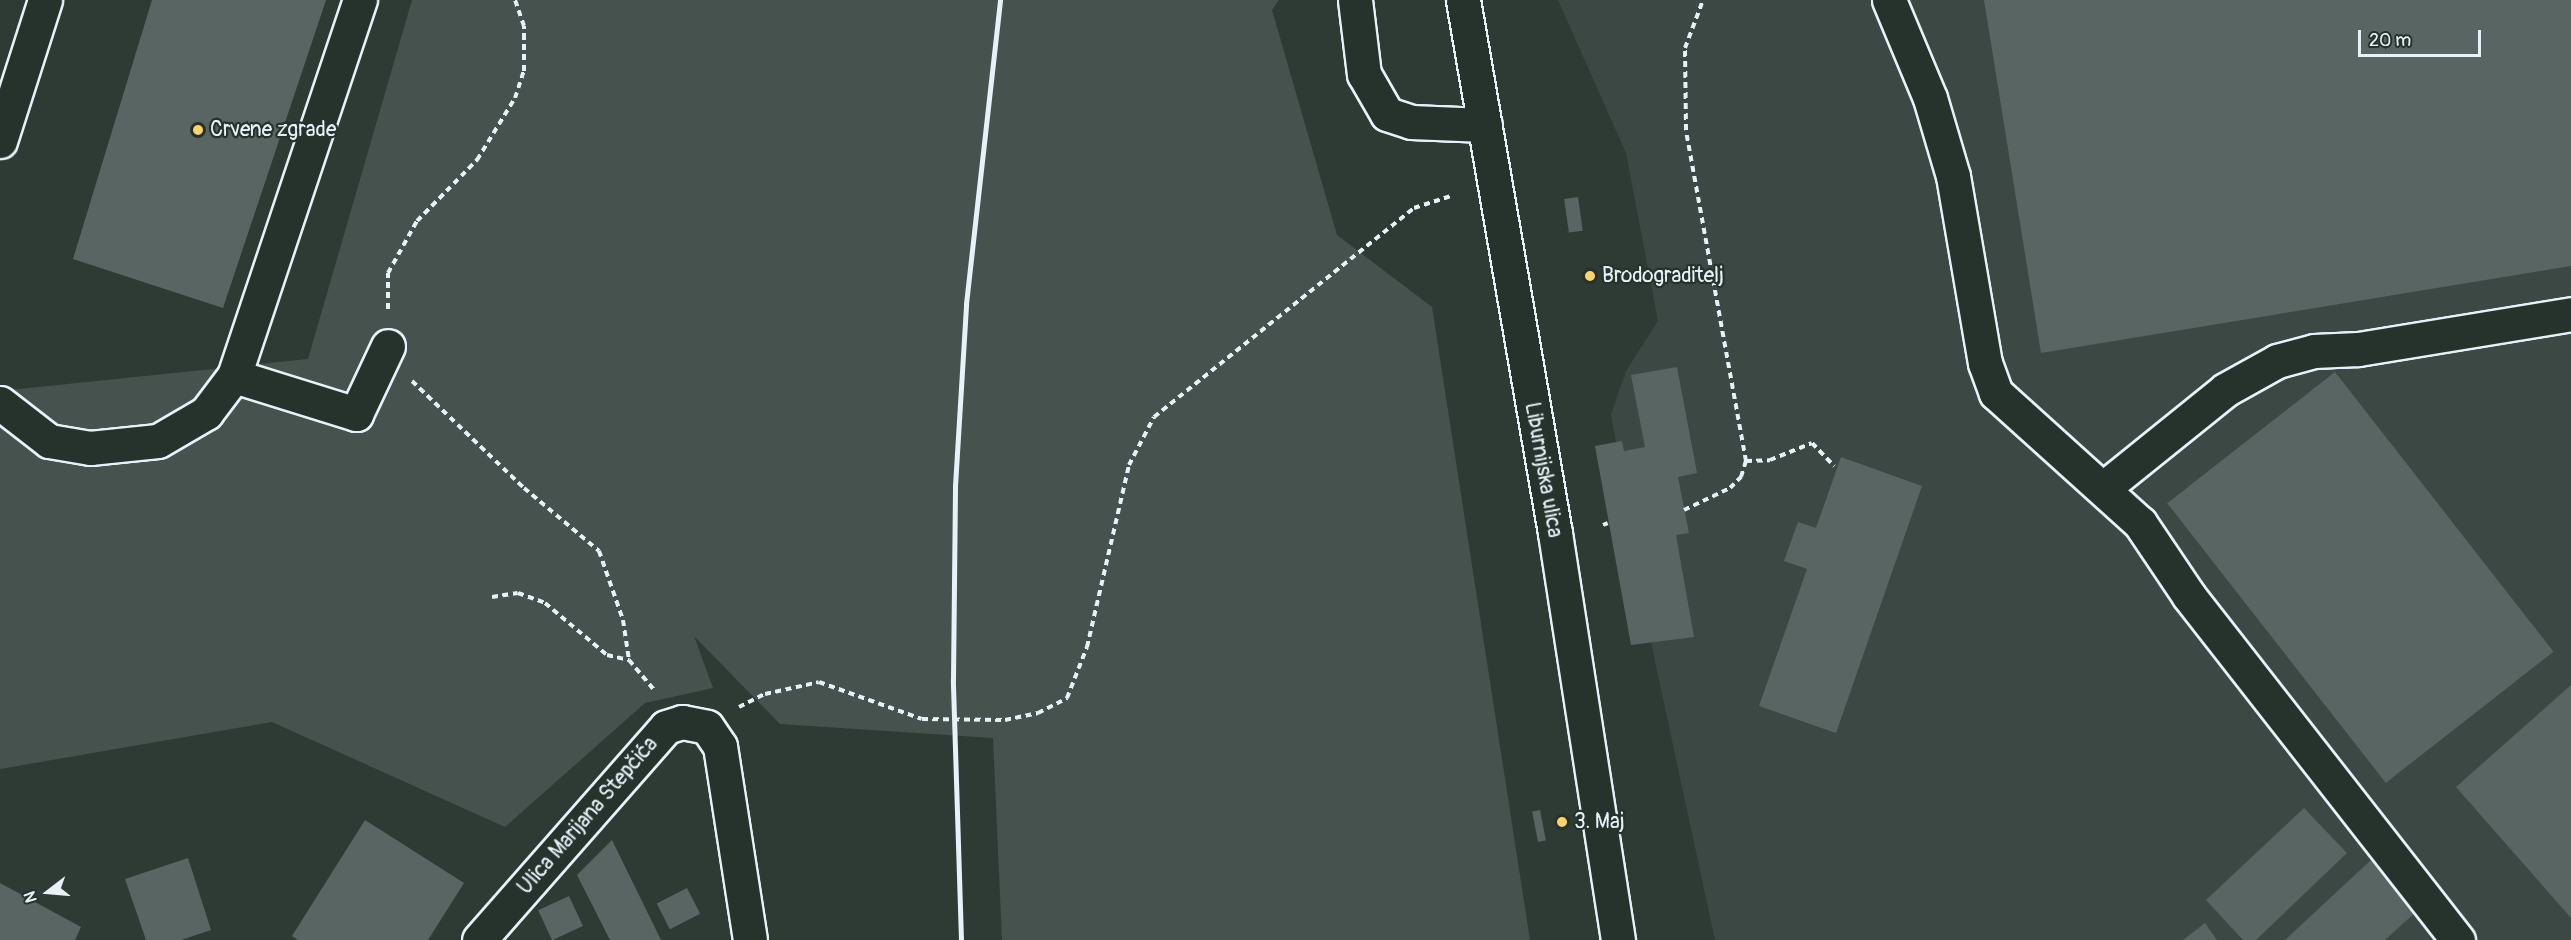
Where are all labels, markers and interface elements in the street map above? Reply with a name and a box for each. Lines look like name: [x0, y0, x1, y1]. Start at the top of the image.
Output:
scale bar: [2361, 18, 2484, 56]
text: 20 m: [2369, 29, 2411, 52]
place label: Crvene zgrade: [210, 117, 336, 143]
marker: Crvene zgrade: [191, 123, 205, 137]
place label: Brodograditelj: [1602, 263, 1724, 289]
marker: Brodograditelj: [1583, 269, 1597, 283]
street label: Liburnijska ulica: [1519, 400, 1567, 540]
street label: Ulica Marijana Stepčića: [513, 732, 663, 900]
place label: 3. Maj: [1574, 809, 1625, 835]
marker: 3. Maj: [1555, 815, 1569, 829]
north arrow: [18, 862, 78, 922]
text: N: [20, 889, 42, 905]

